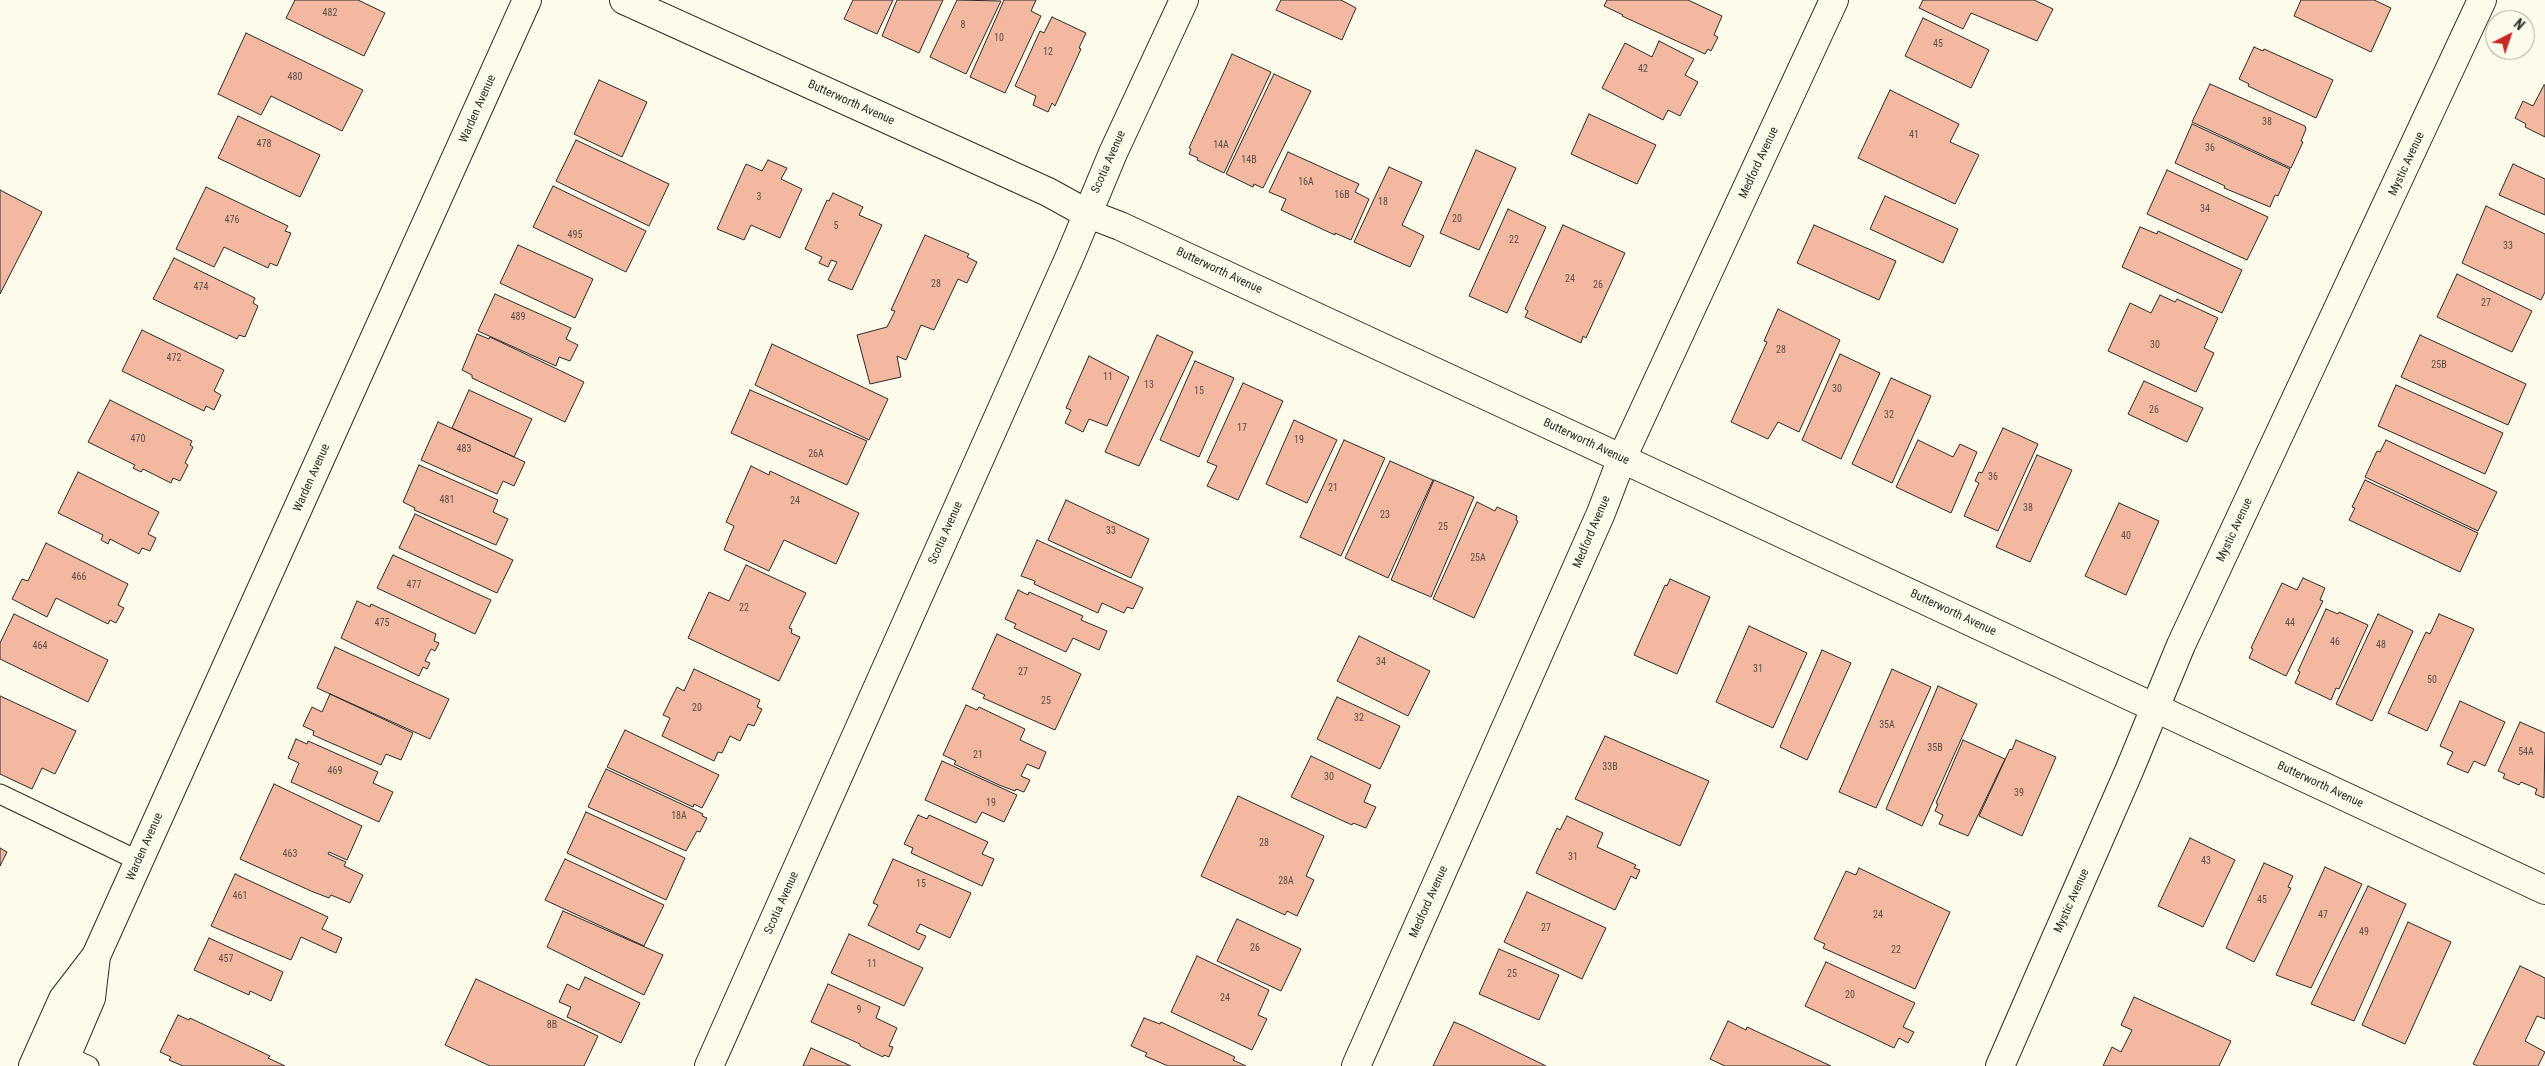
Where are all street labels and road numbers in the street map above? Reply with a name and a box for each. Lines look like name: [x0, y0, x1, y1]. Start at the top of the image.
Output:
street label: Warden Avenue: [457, 73, 499, 145]
street label: Butterworth Avenue: [805, 77, 897, 129]
street label: Medford Avenue: [1736, 125, 1782, 201]
street label: Scotia Avenue: [1089, 128, 1129, 196]
street label: Mystic Avenue: [2386, 130, 2428, 198]
street label: Butterworth Avenue: [1174, 245, 1264, 297]
street label: Butterworth Avenue: [1541, 416, 1631, 468]
street label: Warden Avenue: [291, 442, 333, 514]
street label: Medford Avenue: [1570, 494, 1614, 570]
street label: Mystic Avenue: [2214, 496, 2256, 564]
street label: Scotia Avenue: [926, 499, 966, 567]
street label: Butterworth Avenue: [1908, 587, 1998, 639]
street label: Butterworth Avenue: [2275, 759, 2365, 811]
street label: Warden Avenue: [124, 811, 166, 883]
street label: Medford Avenue: [1407, 864, 1451, 940]
street label: Mystic Avenue: [2051, 867, 2093, 935]
street label: Scotia Avenue: [762, 869, 802, 937]

